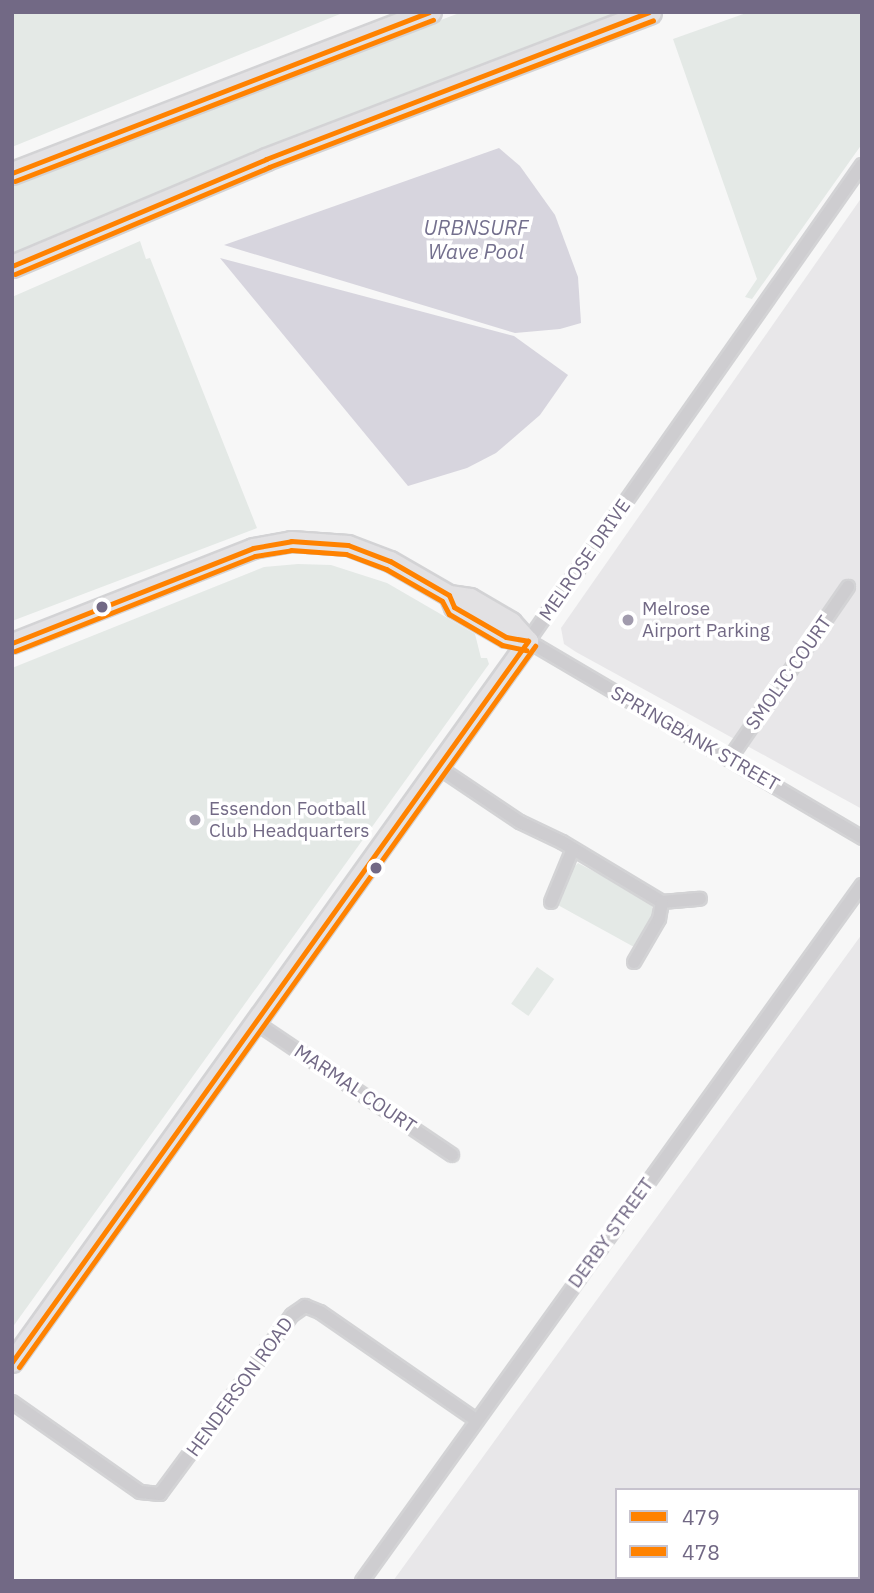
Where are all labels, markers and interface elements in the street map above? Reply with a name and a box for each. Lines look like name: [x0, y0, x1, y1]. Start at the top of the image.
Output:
water label: URBNSURF Wave Pool: [424, 214, 528, 264]
street label: MELROSE DRIVE: [535, 495, 635, 625]
place label: Melrose Airport Parking: [642, 598, 770, 642]
unlabelled marker: [95, 600, 109, 614]
marker: Melrose Airport Parking: [620, 612, 636, 628]
street label: SMOLIC COURT: [741, 612, 837, 734]
street label: SPRINGBANK STREET: [607, 682, 783, 796]
place label: Essendon Football Club Headquarters: [209, 798, 370, 842]
marker: Essendon Football Club Headquarters: [187, 812, 203, 828]
unlabelled marker: [369, 861, 383, 875]
street label: MARMAL COURT: [290, 1040, 420, 1138]
street label: DERBY STREET: [563, 1174, 659, 1292]
street label: HENDERSON ROAD: [182, 1313, 298, 1461]
legend: [615, 1488, 860, 1579]
text: 479: [682, 1503, 720, 1531]
text: 478: [682, 1538, 720, 1566]

